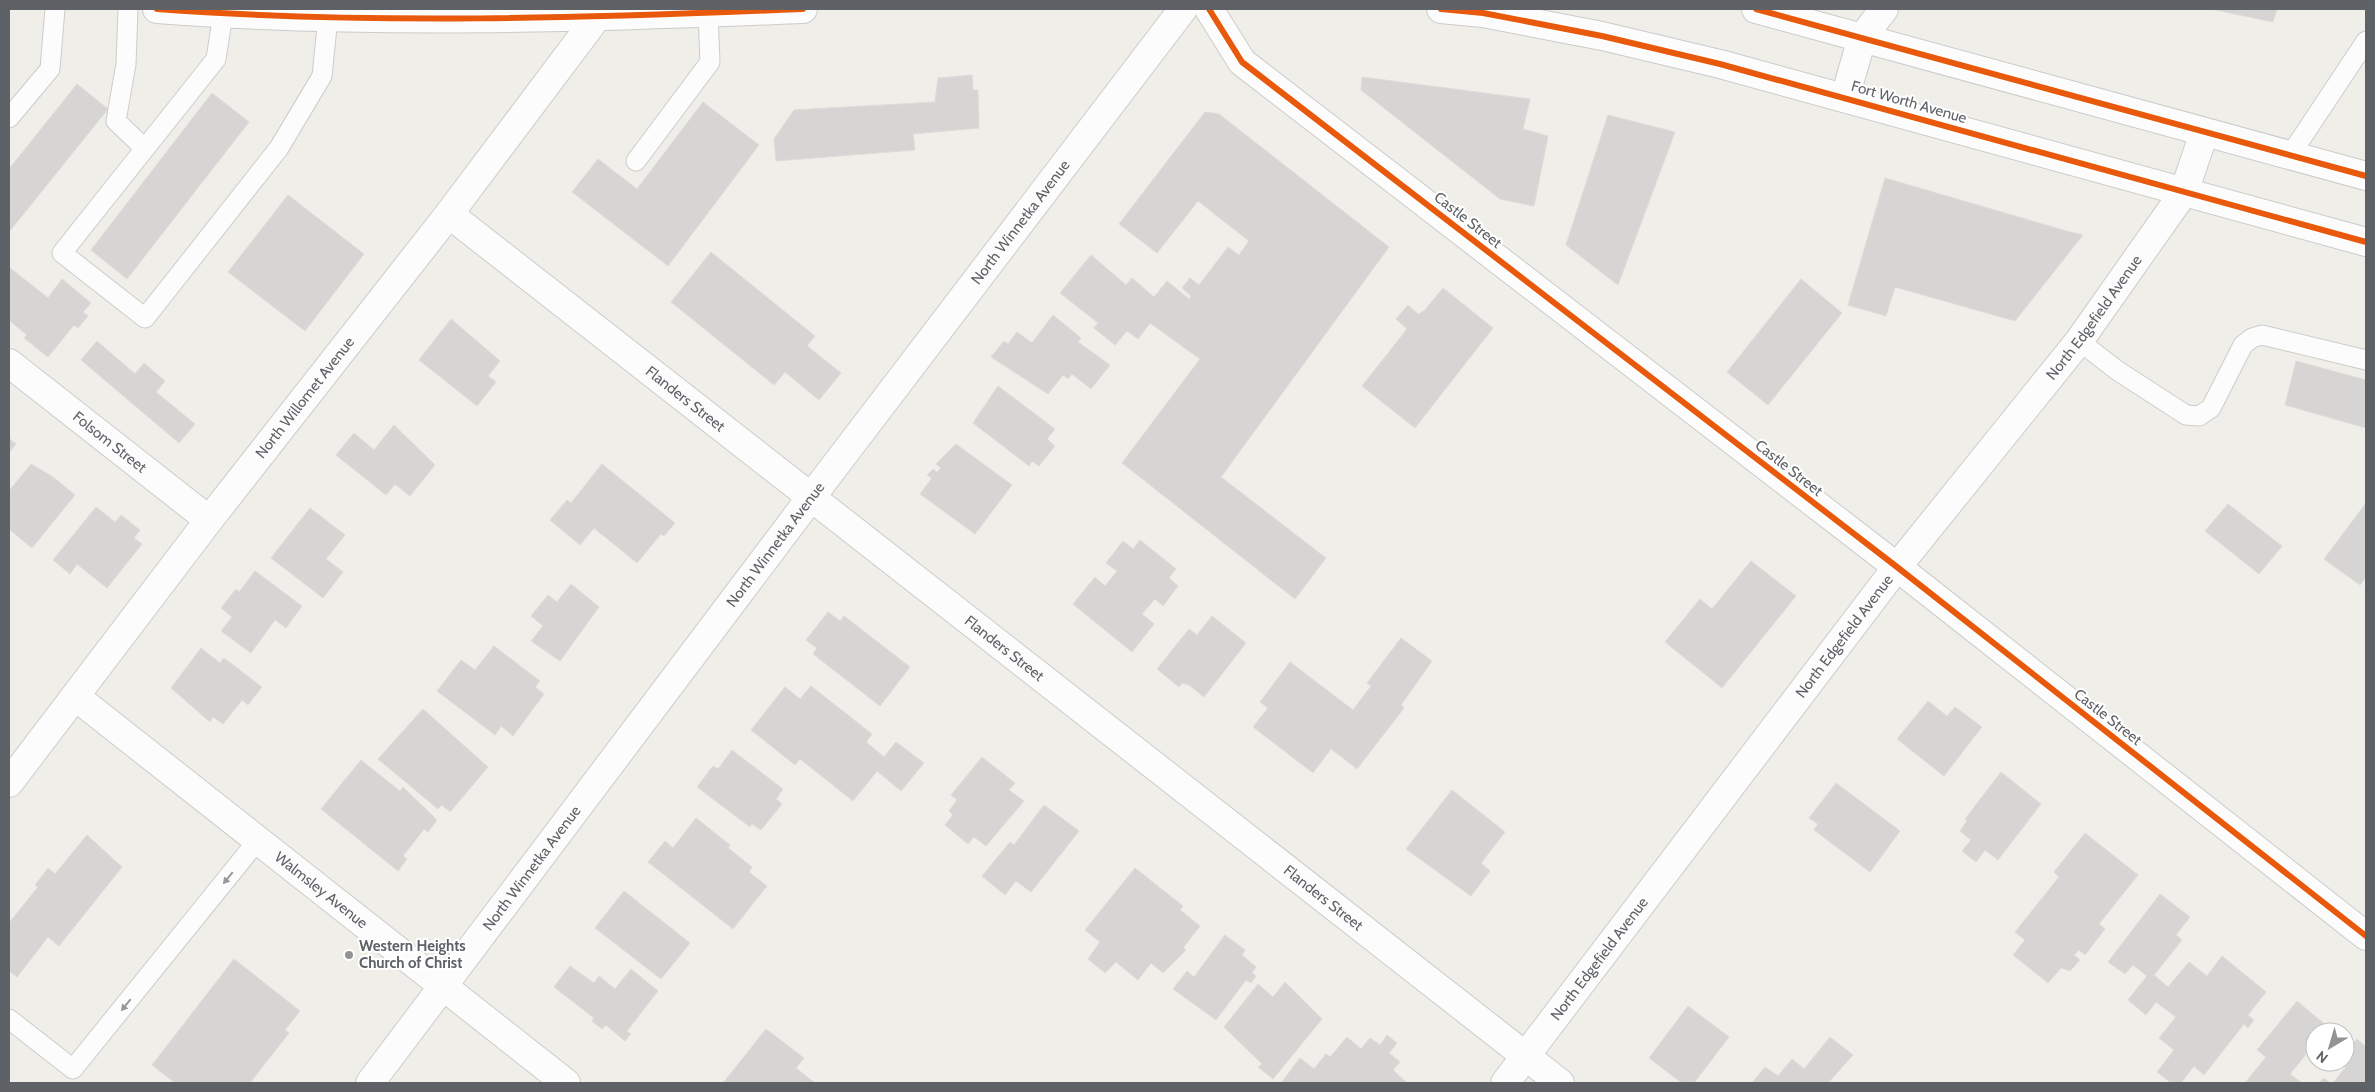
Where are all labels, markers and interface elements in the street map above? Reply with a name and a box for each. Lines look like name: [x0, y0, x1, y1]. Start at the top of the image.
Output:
street label: Fort Worth Avenue: [1849, 77, 1969, 127]
street label: North Winnetka Avenue: [967, 156, 1074, 288]
street label: Castle Street: [1431, 188, 1505, 252]
street label: North Edgefield Avenue: [2042, 251, 2146, 383]
street label: North Willomet Avenue: [252, 333, 358, 462]
street label: Flanders Street: [642, 362, 729, 435]
street label: Folsom Street: [69, 408, 150, 476]
street label: Castle Street: [1752, 436, 1826, 500]
street label: North Winnetka Avenue: [723, 478, 828, 611]
street label: North Edgefield Avenue: [1792, 571, 1897, 702]
street label: Flanders Street: [961, 612, 1048, 685]
street label: Castle Street: [2071, 685, 2145, 749]
street label: North Winnetka Avenue: [479, 802, 585, 934]
street label: Walmsley Avenue: [271, 848, 371, 932]
street label: Flanders Street: [1280, 861, 1367, 935]
one-way arrow: [222, 871, 233, 884]
street label: North Edgefield Avenue: [1547, 893, 1652, 1024]
place label: Western Heights Church of Christ: [359, 937, 466, 972]
marker: Western Heights Church of Christ: [343, 949, 355, 961]
one-way arrow: [120, 998, 131, 1011]
north arrow: [2305, 1022, 2355, 1072]
text: N: [2313, 1047, 2331, 1067]

